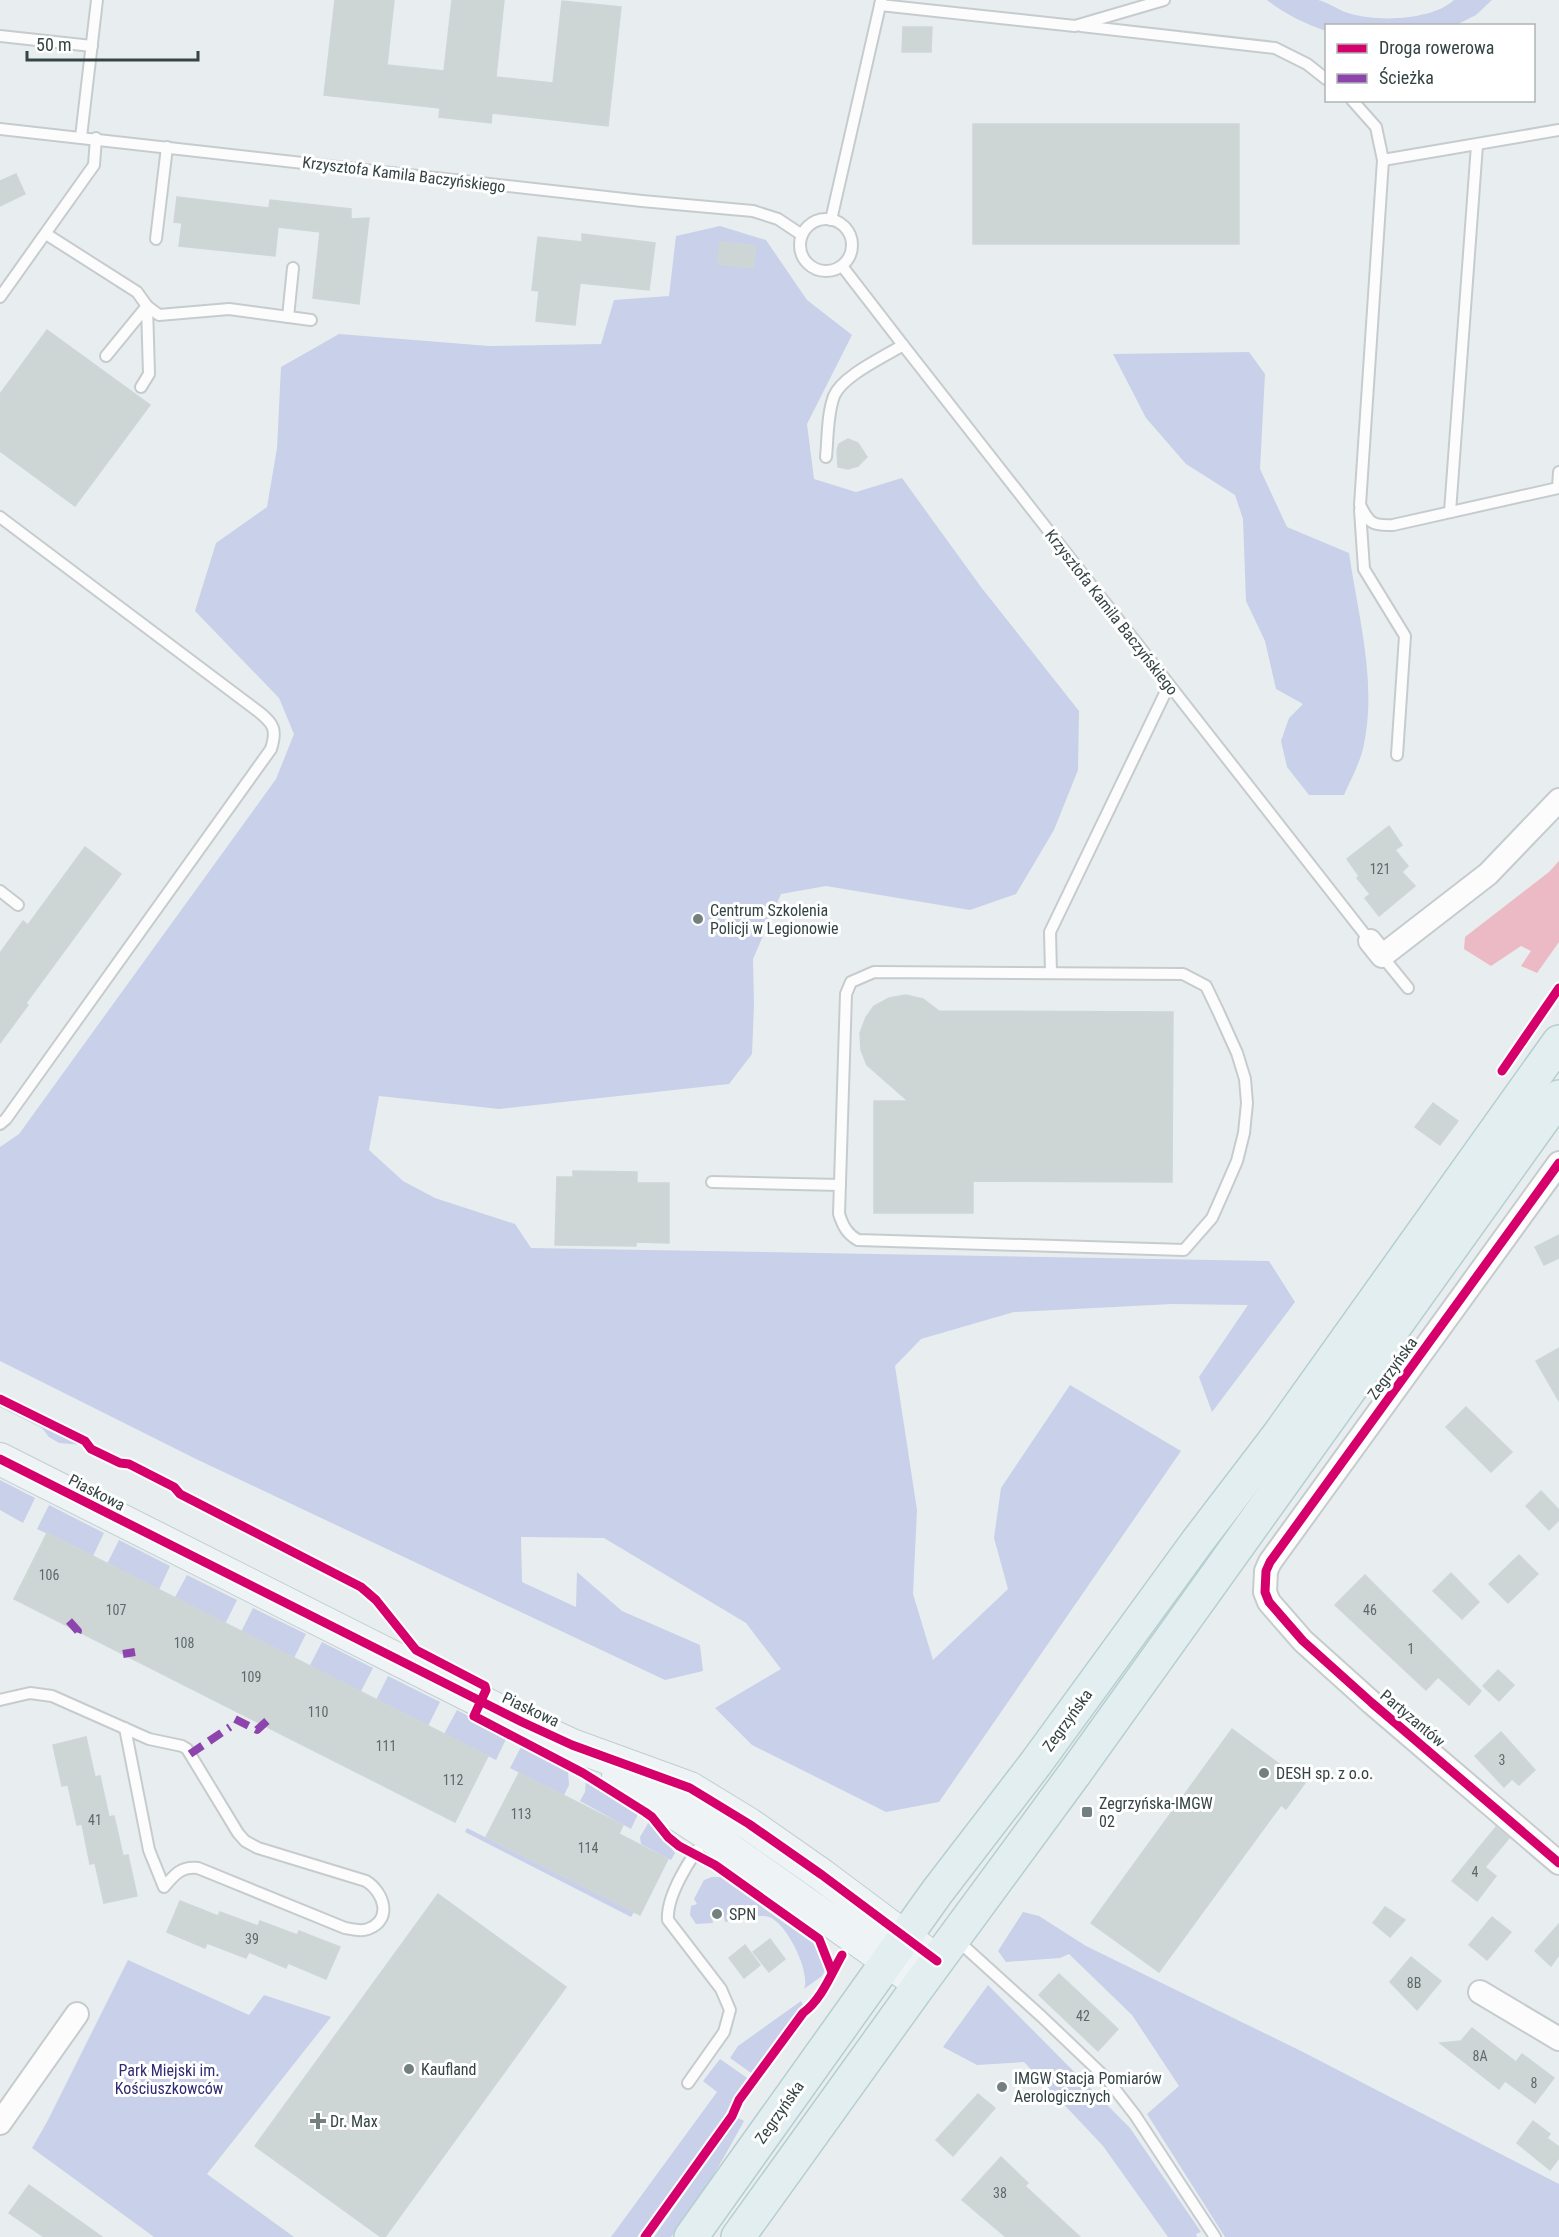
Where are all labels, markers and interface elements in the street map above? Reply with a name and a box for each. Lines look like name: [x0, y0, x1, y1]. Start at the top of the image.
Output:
scale bar: [27, 24, 198, 62]
legend: [1325, 24, 1535, 102]
text: 50 m: [36, 34, 71, 55]
text: Droga rowerowa: [1379, 37, 1494, 58]
text: Ścieżka: [1379, 67, 1434, 88]
street label: Krzysztofa Kamila Baczyńskiego: [301, 153, 507, 196]
street label: Krzysztofa Kamila Baczyńskiego: [1041, 526, 1182, 699]
house number: 121: [1370, 861, 1390, 877]
place label: Centrum Szkolenia Policji w Legionowie: [710, 901, 839, 938]
marker: Centrum Szkolenia Policji w Legionowie: [691, 912, 705, 926]
street label: Zegrzyńska: [1364, 1334, 1421, 1403]
street label: Piaskowa: [65, 1470, 128, 1515]
house number: 106: [39, 1567, 59, 1583]
house number: 107: [106, 1602, 126, 1618]
house number: 46: [1363, 1602, 1377, 1618]
house number: 108: [174, 1635, 194, 1651]
house number: 1: [1408, 1641, 1414, 1657]
house number: 109: [241, 1669, 261, 1685]
street label: Zegrzyńska: [1039, 1686, 1096, 1755]
street label: Partyzantów: [1376, 1686, 1449, 1751]
street label: Piaskowa: [499, 1688, 562, 1731]
house number: 110: [308, 1704, 328, 1720]
house number: 111: [376, 1738, 396, 1754]
house number: 3: [1499, 1752, 1505, 1768]
place label: DESH sp. z o.o.: [1276, 1764, 1373, 1783]
marker: DESH sp. z o.o.: [1257, 1766, 1271, 1780]
house number: 112: [443, 1772, 463, 1788]
place label: Zegrzyńska-IMGW 02: [1099, 1794, 1213, 1831]
marker: Zegrzyńska-IMGW 02: [1080, 1805, 1094, 1819]
house number: 113: [511, 1806, 531, 1822]
house number: 41: [88, 1812, 102, 1828]
house number: 114: [578, 1840, 598, 1856]
house number: 4: [1472, 1864, 1479, 1880]
place label: SPN: [729, 1905, 756, 1924]
marker: SPN: [710, 1907, 724, 1921]
house number: 39: [245, 1931, 259, 1947]
house number: 8B: [1407, 1975, 1421, 1991]
house number: 42: [1076, 2008, 1090, 2024]
house number: 8A: [1473, 2048, 1487, 2064]
place label: Kaufland: [421, 2060, 477, 2079]
park label: Park Miejski im. Kościuszkowców: [115, 2061, 223, 2098]
marker: Kaufland: [402, 2062, 416, 2076]
place label: IMGW Stacja Pomiarów Aerologicznych: [1014, 2069, 1162, 2106]
house number: 8: [1531, 2075, 1538, 2091]
street label: Zegrzyńska: [751, 2077, 808, 2147]
marker: IMGW Stacja Pomiarów Aerologicznych: [995, 2080, 1009, 2094]
place label: Dr. Max: [330, 2112, 378, 2131]
marker: Dr. Max: [311, 2114, 325, 2128]
house number: 38: [993, 2185, 1007, 2201]

